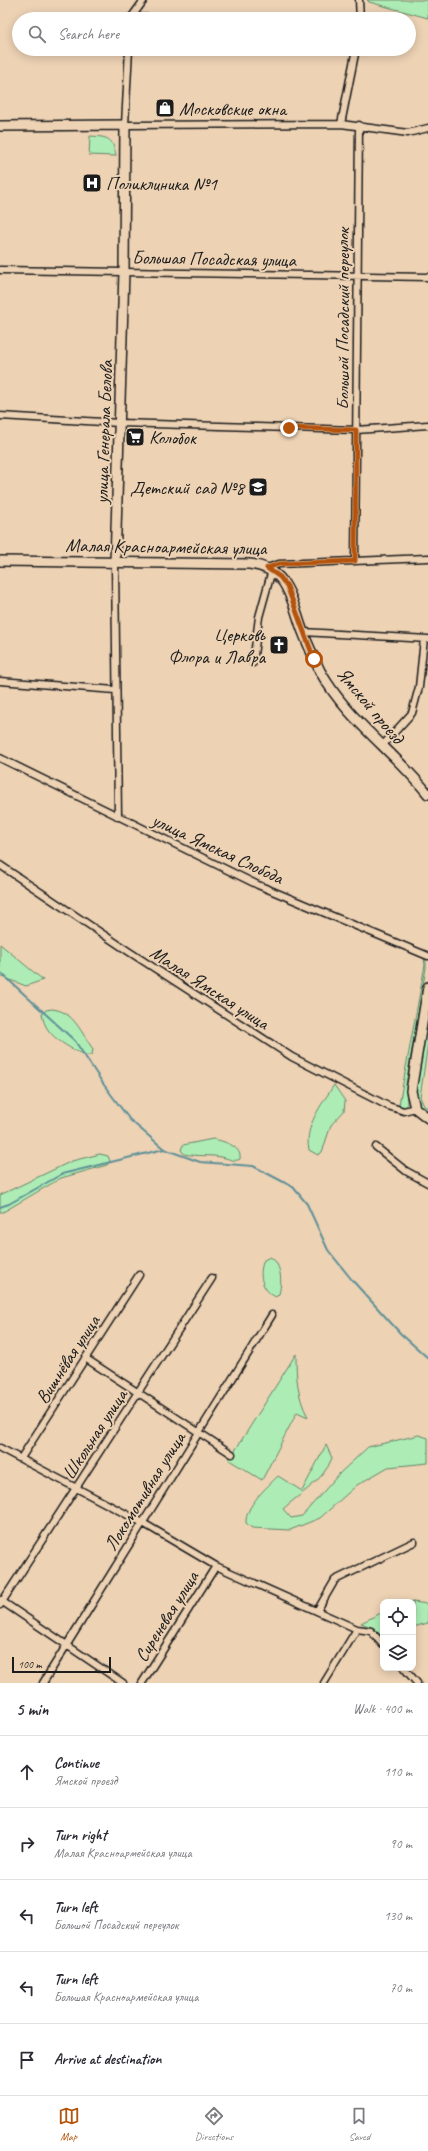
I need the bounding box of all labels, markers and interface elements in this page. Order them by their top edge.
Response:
search box [12,12,416,56]
icon: search [26,23,48,45]
text: Search here [58,25,119,44]
shop icon: Московские окна [154,97,176,119]
place label: Московские окна [179,97,288,121]
hospital icon: Поликлиника №1 [81,172,103,194]
place label: Поликлиника №1 [106,172,218,196]
street label: Большой Посадский переулок [331,226,355,410]
street label: Большая Посадская улица [132,246,298,272]
street label: улица Генерала Белова [89,358,119,505]
route end [280,419,298,437]
supermarket icon: Колобок [124,426,146,448]
place label: Колобок [149,426,197,450]
place label: Детский сад №8 [130,476,246,500]
school or university icon: Детский сад №8 [247,476,269,498]
street label: Малая Красноармейская улица [65,533,268,561]
place label: Церковь Флора и Лавра [168,623,267,669]
church icon: Церковь Флора и Лавра [268,634,290,656]
route start [305,650,323,668]
street label: Ямской проезд [331,662,411,751]
street label: улица Ямская Слобода [147,808,288,890]
street label: Малая Ямская улица [146,941,274,1036]
street label: Вишнёвая улица [30,1310,106,1408]
street label: Школьная улица [57,1383,134,1484]
street label: Локомотивная улица [99,1426,192,1555]
street label: Сиреневая улица [130,1566,205,1666]
map controls [380,1599,416,1671]
button: locate [380,1599,416,1635]
button: layers [380,1635,416,1671]
scale bar [12,1655,111,1674]
text: 100 m [18,1657,42,1671]
text: 5 min [16,1699,48,1720]
text: Walk · 400 m [353,1701,412,1717]
text: Continue [54,1754,99,1773]
icon: ahead [16,1761,38,1783]
text: 110 m [384,1764,412,1780]
text: Ямской проезд [54,1773,117,1789]
text: Turn right [54,1826,107,1845]
icon: right [16,1833,38,1855]
text: 90 m [390,1836,412,1852]
text: Малая Красноармейская улица [54,1845,192,1861]
text: Turn left [54,1898,97,1917]
icon: left [16,1905,38,1927]
text: 130 m [384,1908,412,1924]
text: Большой Посадский переулок [54,1917,179,1933]
text: Turn left [54,1970,97,1989]
icon: left [16,1977,38,1999]
text: 70 m [390,1980,412,1996]
text: Большая Красноармейская улица [54,1989,198,2005]
icon: arrive [16,2049,38,2071]
text: Arrive at destination [54,2050,161,2069]
tab: Map [58,2105,80,2143]
tab: Directions [195,2105,233,2143]
tab: Saved [348,2105,370,2143]

